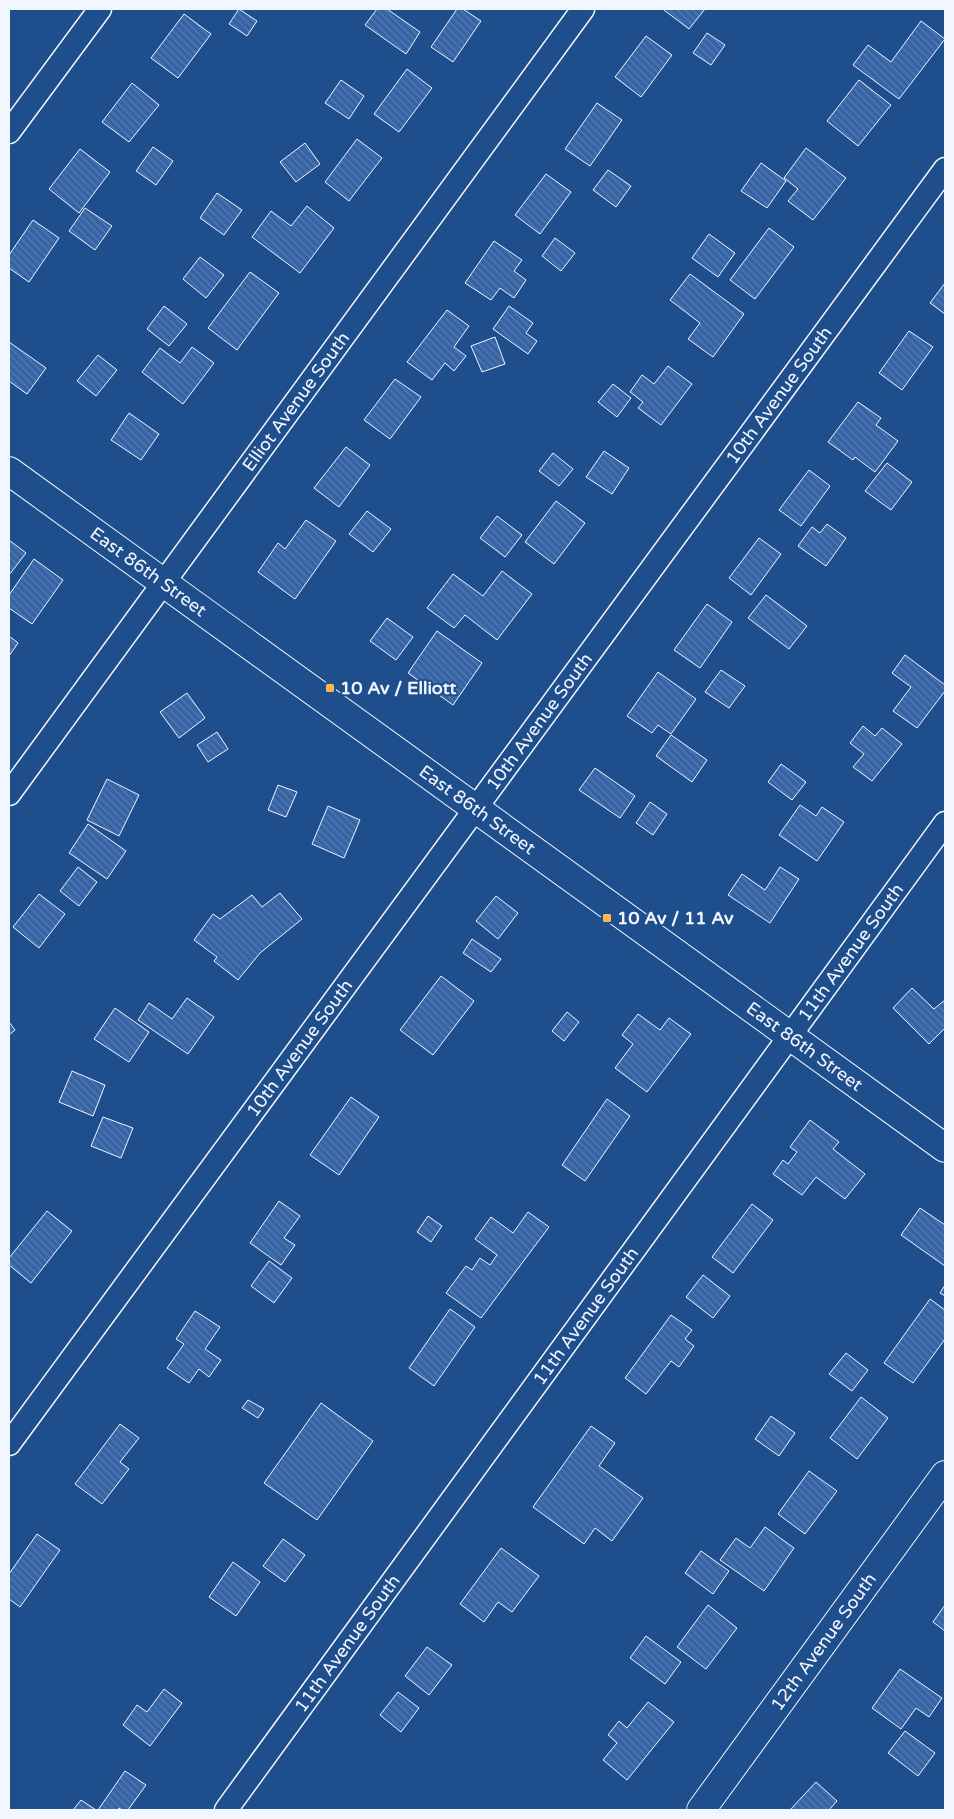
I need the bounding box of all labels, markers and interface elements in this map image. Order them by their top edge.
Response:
street label: 10th Avenue South [721,322,837,468]
street label: Elliot Avenue South [238,328,354,476]
street label: East 86th Street [86,522,211,621]
street label: 10th Avenue South [481,649,597,795]
place label: 10 Av / Elliott [340,677,457,699]
marker: 10 Av / Elliott [324,682,336,694]
street label: East 86th Street [415,760,540,859]
street label: 11th Avenue South [793,879,908,1026]
place label: 10 Av / 11 Av [617,907,734,929]
marker: 10 Av / 11 Av [601,912,613,924]
street label: 10th Avenue South [242,975,357,1121]
street label: East 86th Street [742,997,867,1096]
street label: 11th Avenue South [528,1243,643,1389]
street label: 12th Avenue South [766,1569,881,1715]
street label: 11th Avenue South [290,1570,405,1717]

